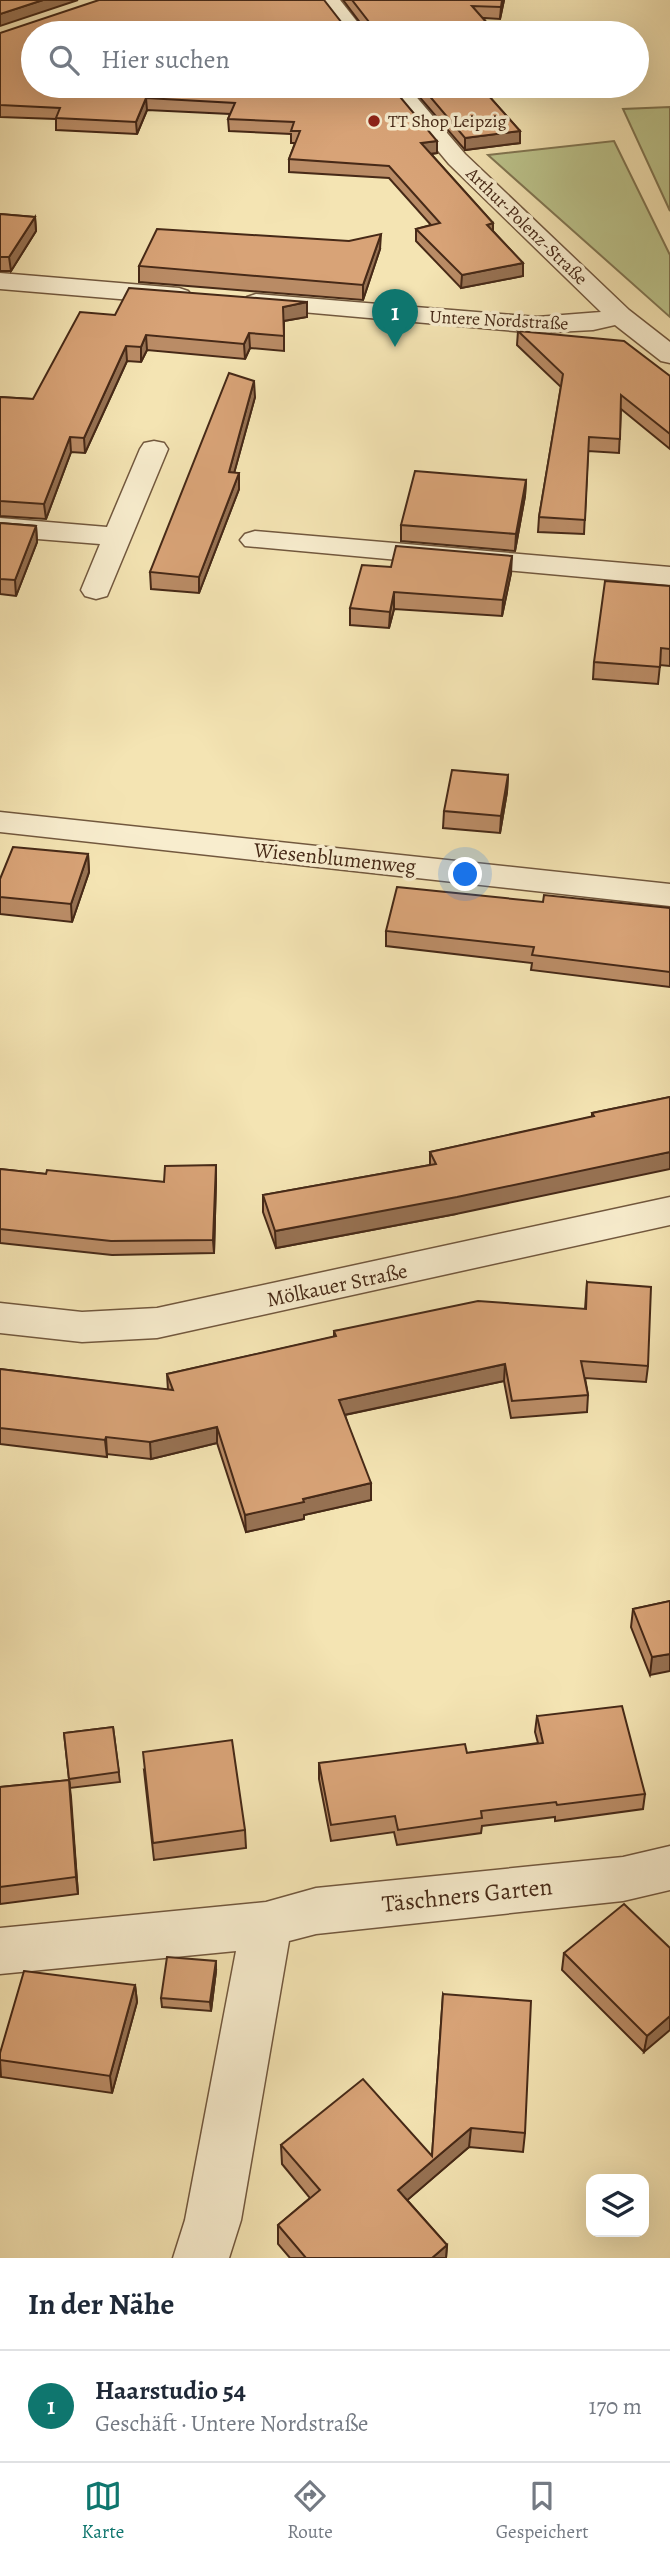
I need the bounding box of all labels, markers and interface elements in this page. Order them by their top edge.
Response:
search box [21,21,649,98]
icon: search [45,41,83,79]
text: Hier suchen [101,42,230,77]
place label: TT Shop Leipzig [388,109,507,133]
marker: TT Shop Leipzig [366,113,382,129]
street label: Arthur-Polenz-Straße [460,161,593,290]
pin: 1 [372,289,418,347]
street label: Untere Nordstraße [429,304,569,336]
street label: Wiesenblumenweg [252,835,418,880]
your location [448,857,482,891]
street label: Mölkauer Straße [264,1256,410,1314]
street label: Täschners Garten [380,1870,554,1920]
map controls [586,2174,649,2237]
button: layers [586,2174,649,2237]
text: In der Nähe [28,2284,174,2324]
text: Haarstudio 54 [95,2373,246,2408]
text: 1 [47,2391,55,2422]
text: 170 m [589,2391,642,2422]
text: Geschäft · Untere Nordstraße [95,2408,368,2439]
tab: Karte [82,2477,124,2545]
tab: Route [287,2477,333,2545]
tab: Gespeichert [496,2477,588,2545]

